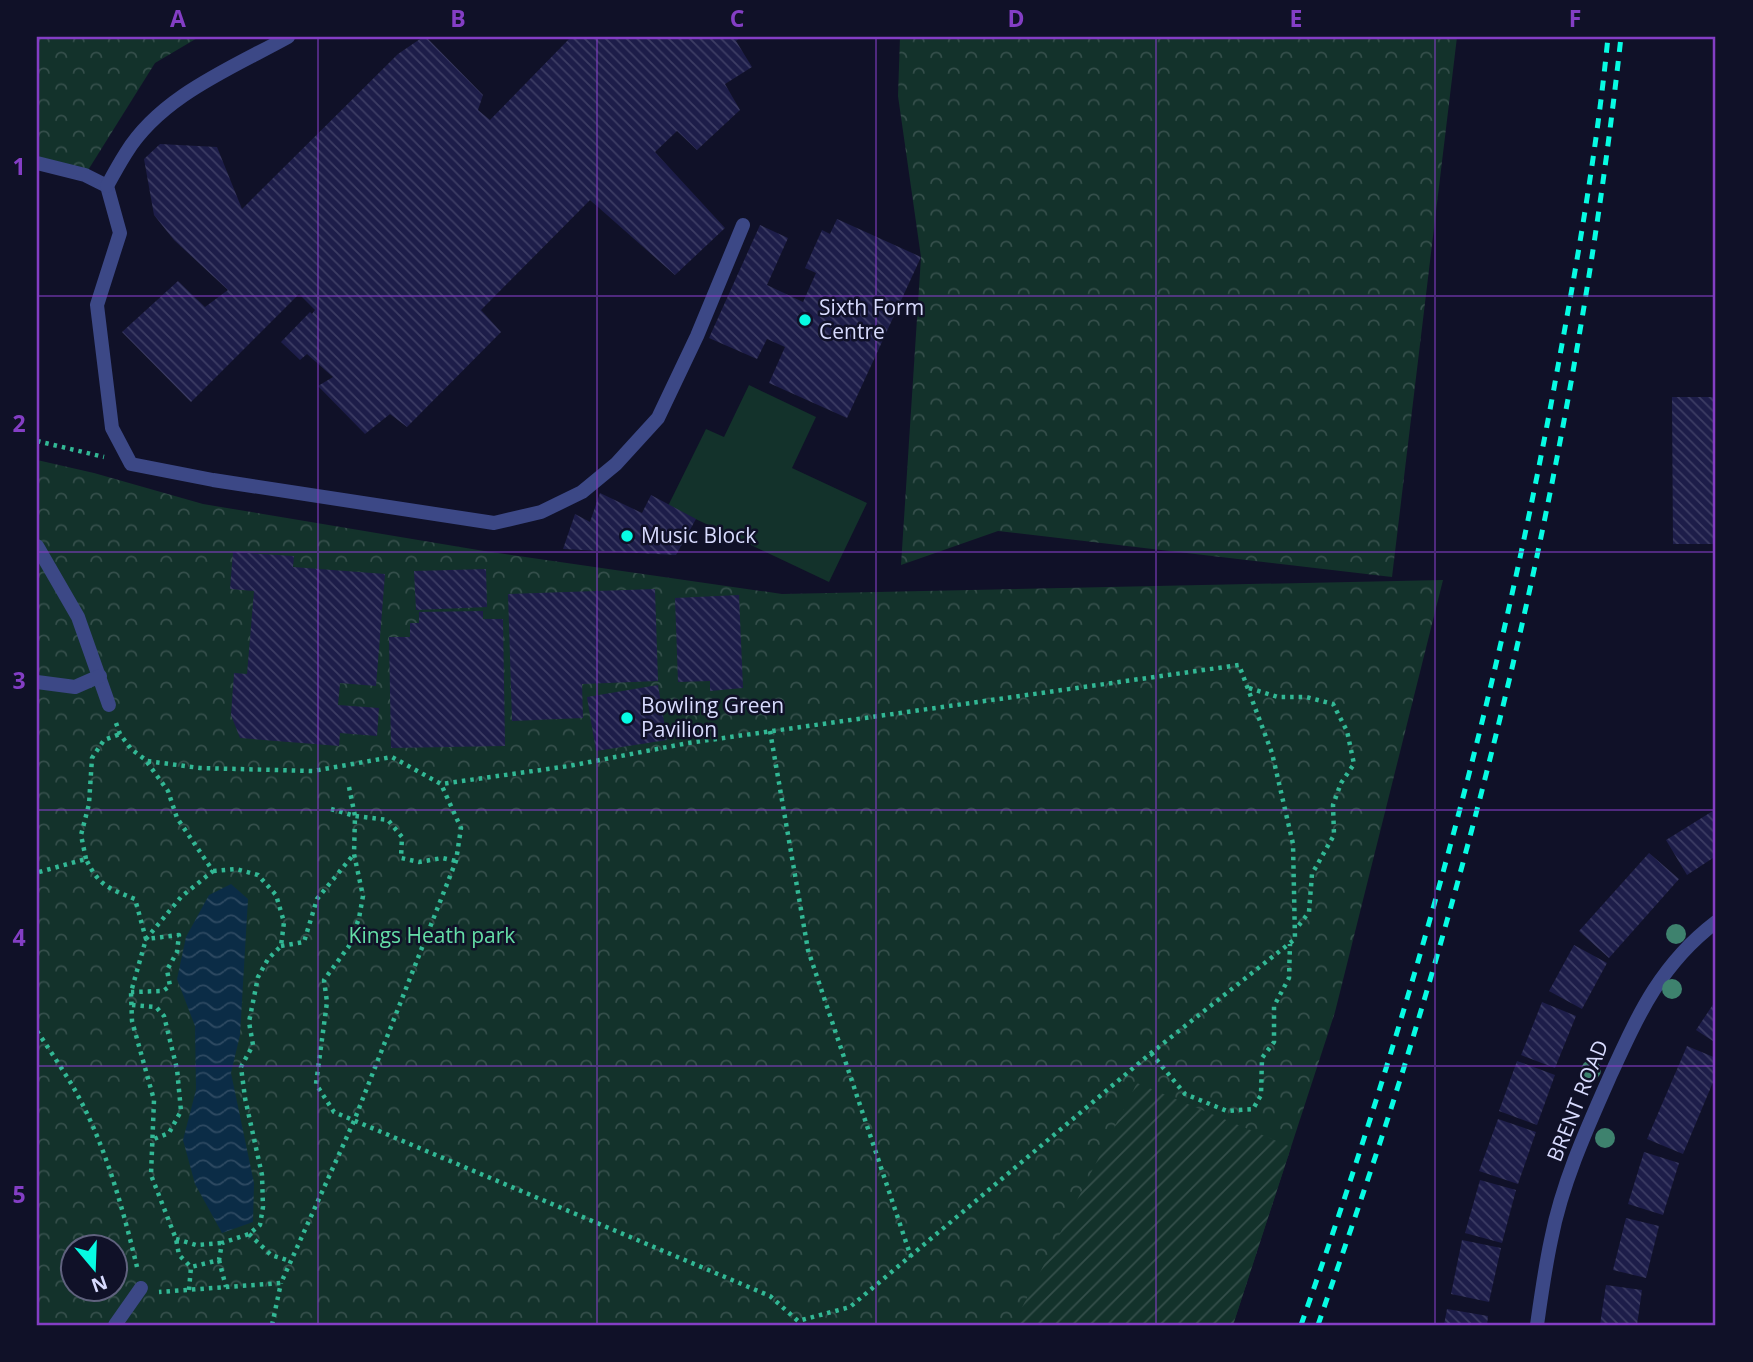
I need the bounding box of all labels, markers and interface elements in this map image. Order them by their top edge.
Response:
text: A [170,2,186,34]
text: B [450,2,466,34]
text: C [730,2,744,34]
text: D [1007,2,1025,34]
text: E [1290,2,1302,34]
text: F [1569,2,1581,34]
text: 1 [12,150,26,182]
place label: Sixth Form Centre [819,293,924,345]
marker: Sixth Form Centre [797,312,813,328]
text: 2 [12,407,26,439]
place label: Music Block [641,521,756,549]
marker: Music Block [619,528,635,544]
text: 3 [12,664,26,696]
place label: Bowling Green Pavilion [641,691,784,743]
marker: Bowling Green Pavilion [619,710,635,726]
text: 4 [12,921,26,953]
park label: Kings Heath park [349,921,515,949]
street label: BRENT ROAD [1540,1036,1614,1166]
text: 5 [12,1178,26,1210]
north arrow [60,1232,130,1302]
text: N [88,1269,111,1299]

